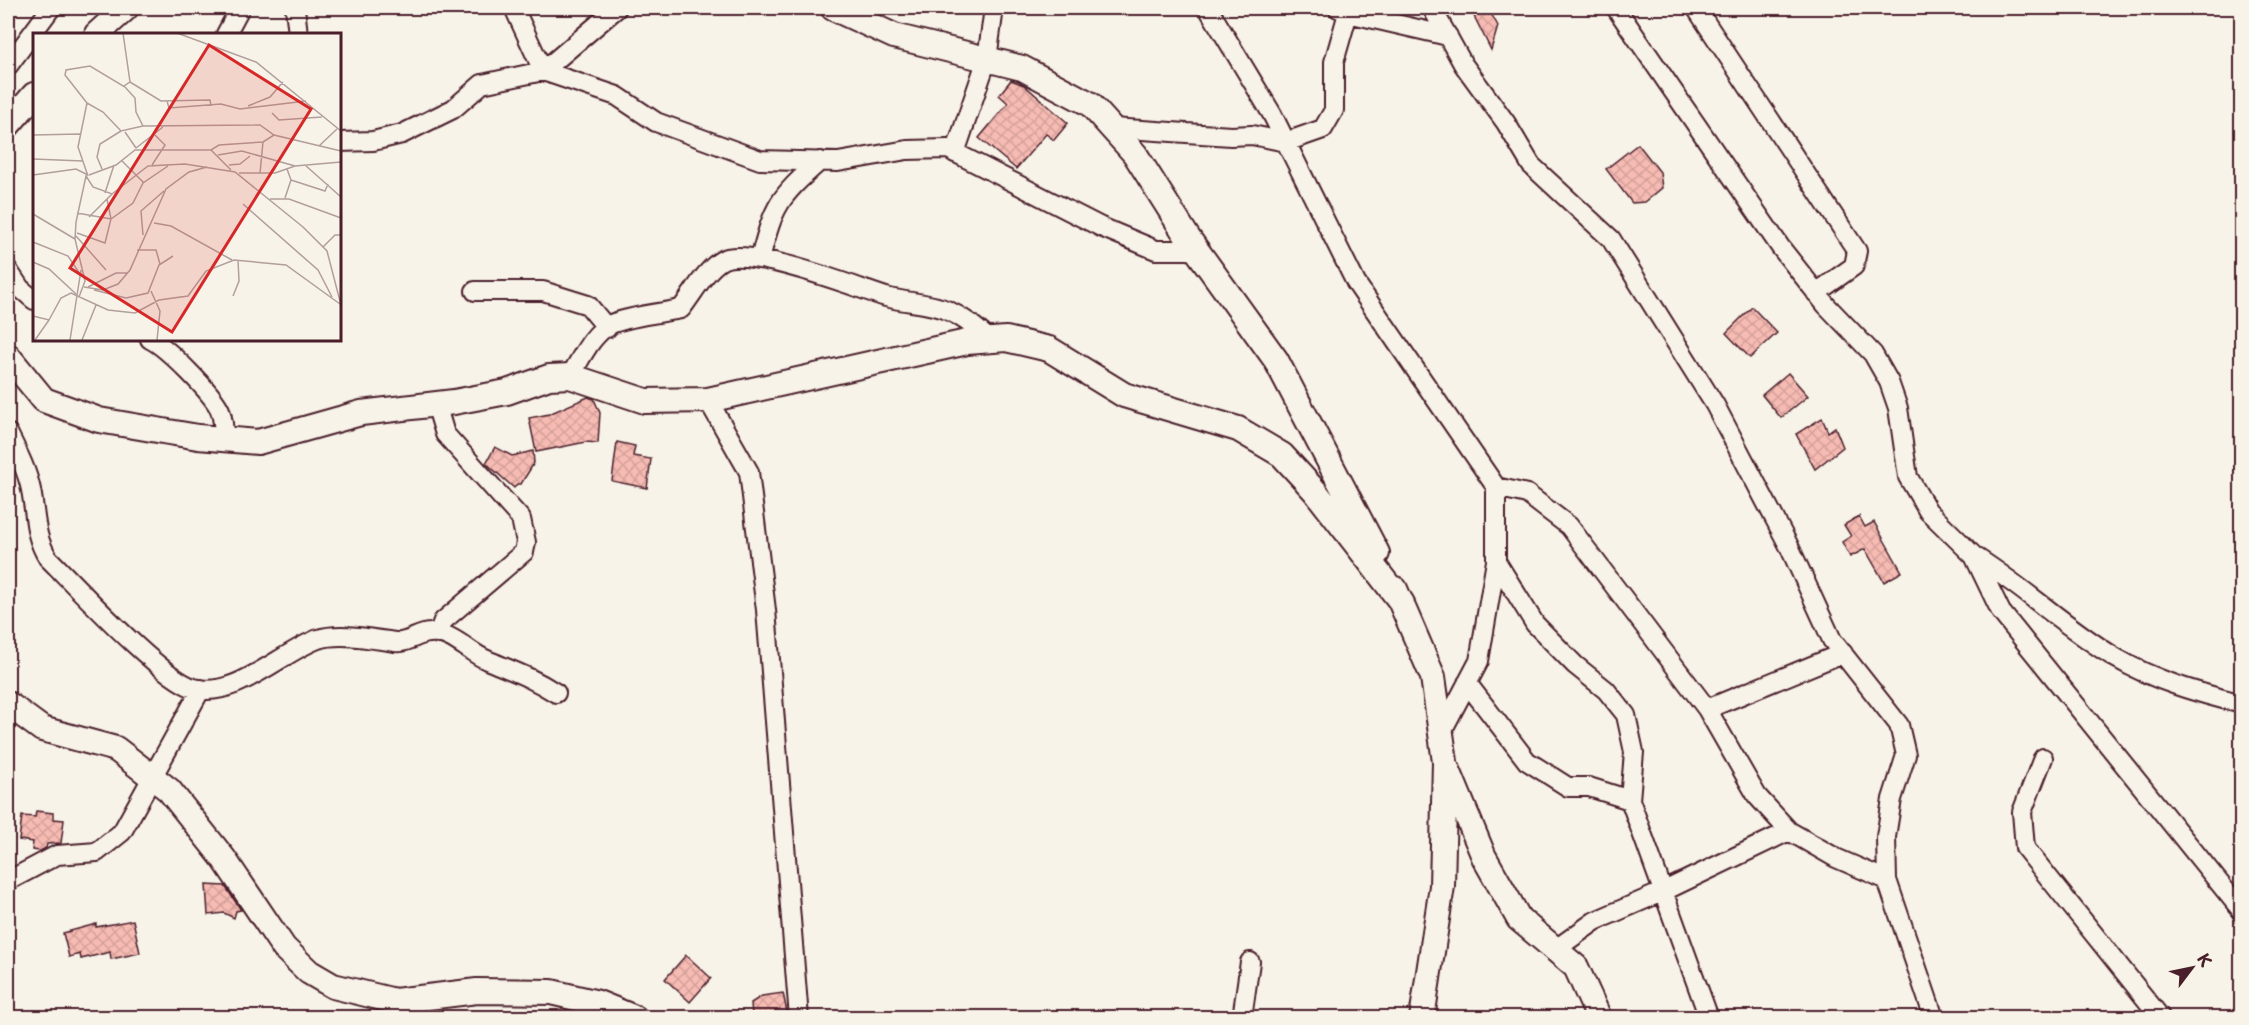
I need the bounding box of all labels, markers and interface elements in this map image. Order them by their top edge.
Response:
inset map [33,33,340,340]
north arrow [2162,938,2222,998]
text: K [2192,948,2219,971]

